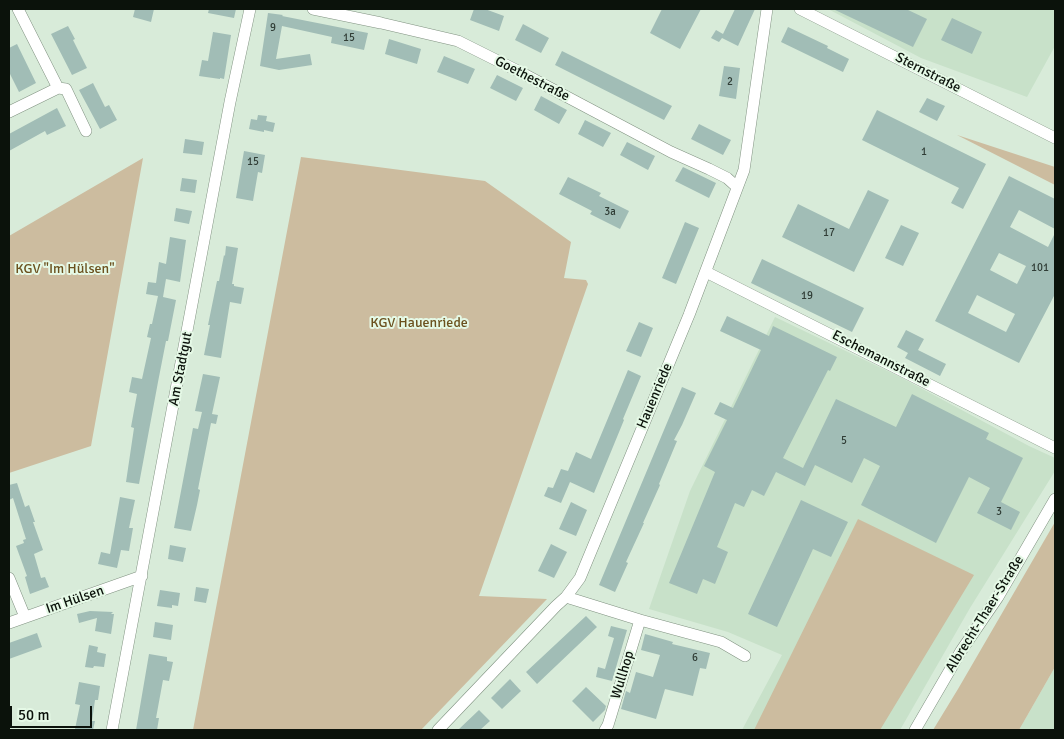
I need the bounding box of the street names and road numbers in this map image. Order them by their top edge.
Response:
street label: Sternstraße [892,49,964,97]
street label: Goethestraße [492,53,572,105]
street label: Eschemannstraße [829,327,933,391]
street label: Am Stadtgut [166,331,196,407]
street label: Hauenriede [634,361,676,431]
street label: Albrecht-Thaer-Straße [942,553,1028,675]
street label: Im Hülsen [44,582,106,618]
street label: Wullhop [608,649,638,701]

